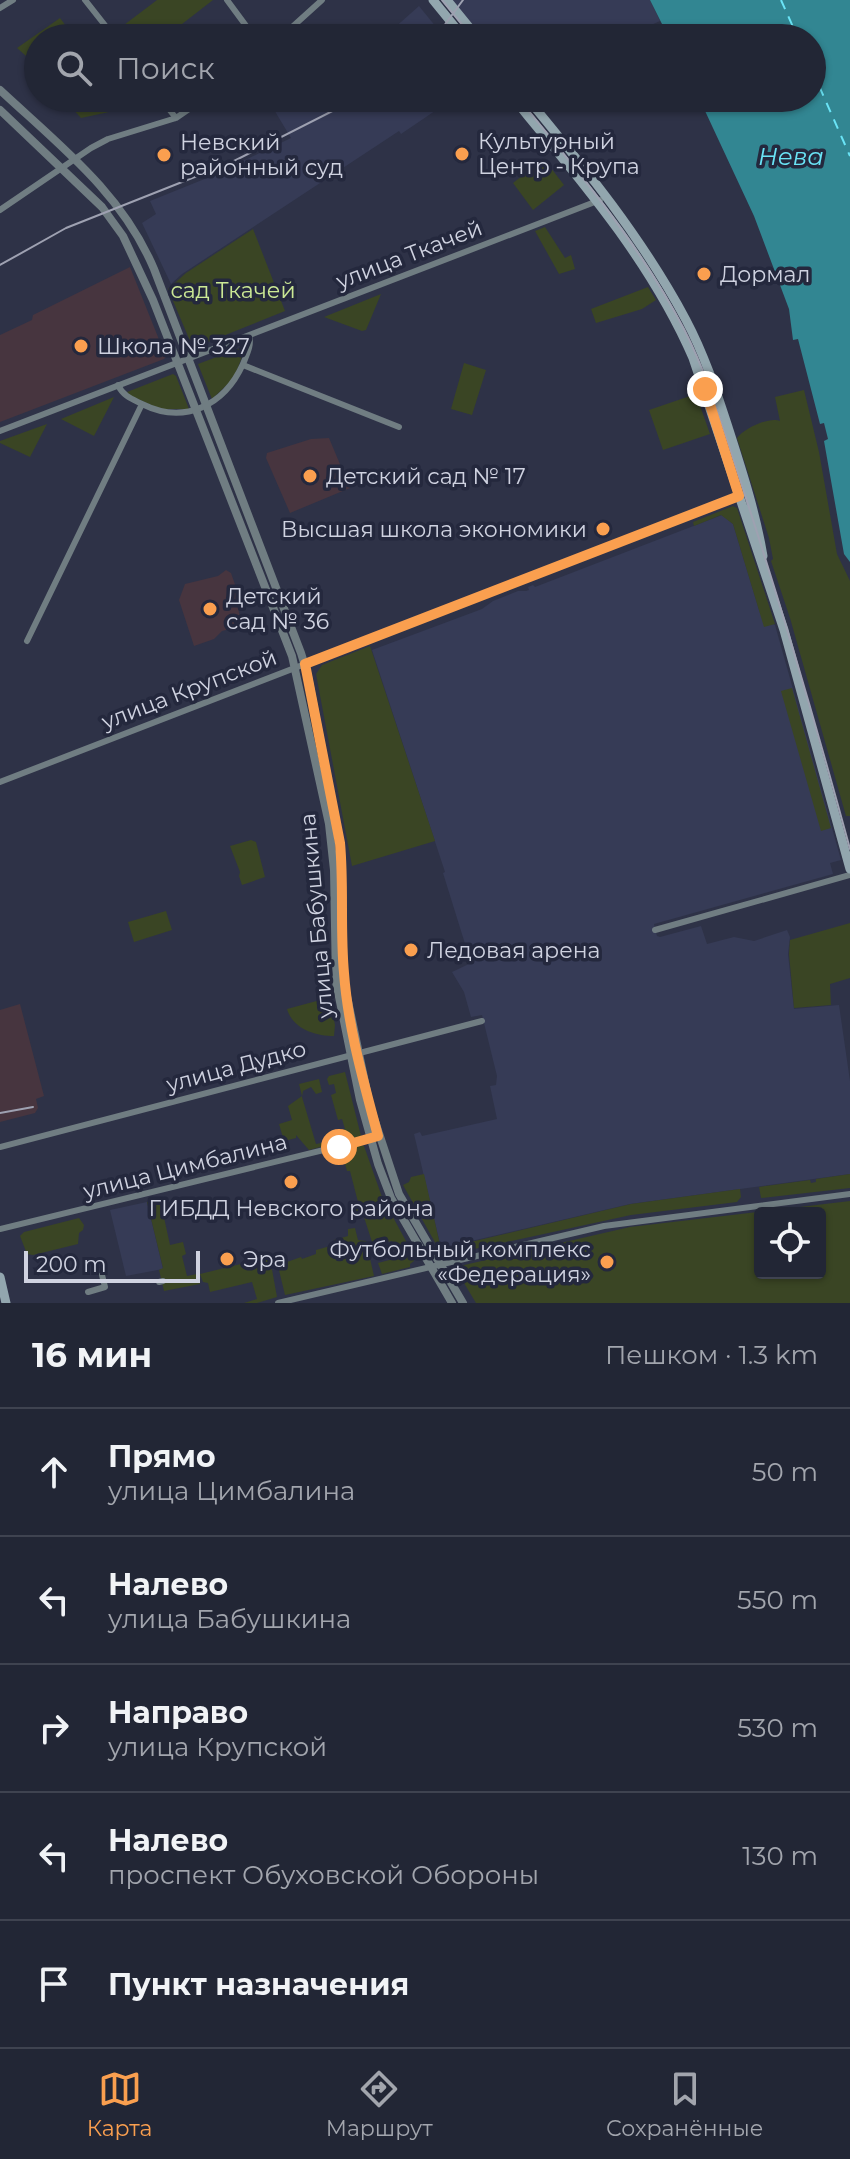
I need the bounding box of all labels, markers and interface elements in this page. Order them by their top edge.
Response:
search box [24,24,826,112]
icon: search [52,46,96,90]
text: Поиск [116,50,215,87]
place label: Культурный Центр - Крупа [478,128,640,180]
place label: Невский районный суд [180,129,343,181]
water label: Нева [758,142,824,171]
marker: Культурный Центр - Крупа [453,145,471,163]
marker: Невский районный суд [155,146,173,164]
street label: улица Ткачей [331,214,486,295]
place label: Дормал [720,261,810,288]
marker: Дормал [695,265,713,283]
park label: сад Ткачей [170,277,296,304]
place label: Школа № 327 [97,333,250,360]
marker: Школа № 327 [72,337,90,355]
route end [687,371,723,407]
place label: Детский сад № 17 [326,463,526,490]
marker: Детский сад № 17 [301,467,319,485]
place label: Высшая школа экономики [281,516,587,543]
marker: Высшая школа экономики [594,520,612,538]
place label: Детский сад № 36 [226,583,329,635]
marker: Детский сад № 36 [201,600,219,618]
street label: улица Крупской [97,644,281,736]
street label: улица Бабушкина [294,812,339,1021]
place label: Ледовая арена [427,937,600,964]
marker: Ледовая арена [402,941,420,959]
street label: улица Дудко [162,1035,309,1098]
street label: улица Цимбалина [79,1128,290,1205]
route start [321,1129,357,1165]
marker: ГИБДД Невского района [282,1173,300,1191]
place label: ГИБДД Невского района [148,1195,434,1222]
map controls [754,1207,826,1279]
button: locate [754,1207,826,1279]
place label: Футбольный комплекс «Федерация» [330,1236,591,1288]
place label: Эра [243,1246,286,1273]
scale bar [24,1247,200,1283]
marker: Эра [218,1250,236,1268]
text: 200 m [36,1251,107,1278]
marker: Футбольный комплекс «Федерация» [598,1253,616,1271]
text: 16 мин [32,1334,152,1376]
text: Пешком · 1.3 km [605,1339,818,1371]
text: Прямо [108,1438,216,1475]
icon: ahead [32,1450,76,1494]
text: 50 m [752,1456,818,1488]
text: улица Цимбалина [108,1475,355,1507]
text: Налево [108,1566,228,1603]
icon: left [32,1578,76,1622]
text: 550 m [737,1584,818,1616]
text: улица Бабушкина [108,1603,351,1635]
text: Направо [108,1694,248,1731]
icon: right [32,1706,76,1750]
text: 530 m [737,1712,818,1744]
text: улица Крупской [108,1731,327,1763]
text: Налево [108,1822,228,1859]
icon: left [32,1834,76,1878]
text: 130 m [742,1840,818,1872]
text: проспект Обуховской Обороны [108,1859,539,1891]
icon: arrive [32,1962,76,2006]
text: Пункт назначения [108,1966,409,2003]
tab: Карта [87,2067,152,2142]
tab: Маршрут [326,2067,433,2142]
tab: Сохранённые [606,2067,763,2142]

